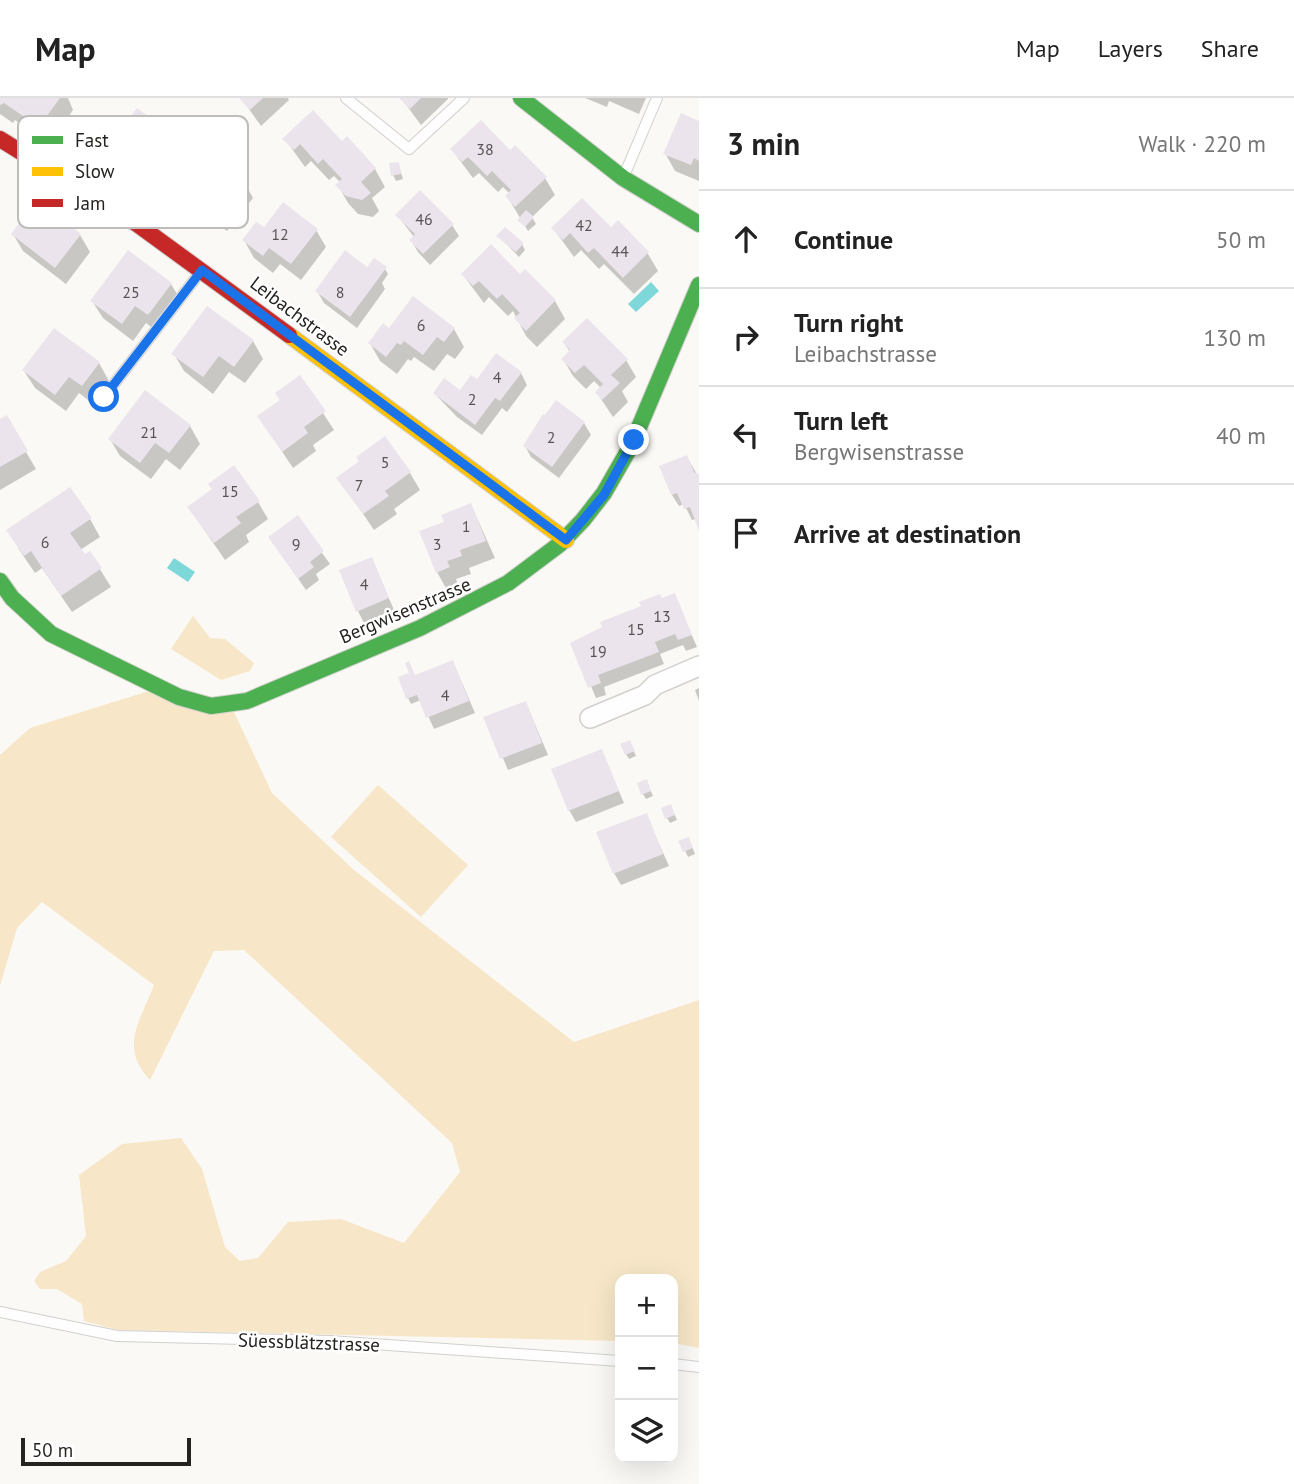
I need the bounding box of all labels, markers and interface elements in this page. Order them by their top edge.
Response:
text: Map [35,27,96,70]
text: Map [1016,33,1060,64]
text: Layers [1098,33,1163,64]
text: Share [1201,33,1259,64]
legend [18,116,248,228]
text: 3 min [727,124,800,163]
text: Fast [75,128,109,152]
text: Walk · 220 m [1139,129,1266,158]
house number: 38 [476,139,494,159]
text: Slow [75,159,115,183]
text: Jam [74,191,105,215]
house number: 46 [415,209,433,229]
house number: 42 [575,215,593,235]
icon: ahead [727,220,765,258]
text: Continue [794,223,893,256]
house number: 12 [271,224,289,244]
text: 50 m [1216,225,1266,254]
house number: 44 [611,241,629,261]
street label: Leibachstrasse [246,271,354,361]
house number: 25 [122,282,140,302]
house number: 8 [336,282,344,302]
text: Turn right [794,306,903,339]
house number: 6 [417,315,425,335]
icon: right [727,318,765,356]
text: 130 m [1204,323,1266,352]
text: Leibachstrasse [794,339,937,368]
house number: 4 [493,367,502,387]
route start [88,381,119,412]
house number: 2 [468,389,476,409]
text: Turn left [794,404,888,437]
icon: left [727,416,765,454]
text: 40 m [1216,421,1266,450]
house number: 21 [140,422,158,442]
route end [618,424,649,455]
house number: 2 [547,427,555,447]
text: Bergwisenstrasse [794,437,964,466]
house number: 5 [381,452,389,472]
house number: 7 [355,475,363,495]
house number: 15 [221,481,239,501]
icon: arrive [727,514,765,552]
house number: 1 [462,516,470,536]
text: Arrive at destination [794,517,1021,550]
house number: 6 [41,532,49,552]
house number: 9 [292,534,300,554]
house number: 3 [433,534,441,554]
street label: Bergwisenstrasse [336,572,474,648]
house number: 4 [360,574,369,594]
house number: 13 [653,606,671,626]
house number: 15 [627,619,645,639]
house number: 19 [589,641,607,661]
house number: 4 [441,685,450,705]
map controls [615,1274,678,1463]
button: + [615,1274,678,1337]
street label: Süessblätzstrasse [238,1328,380,1356]
button: − [615,1337,678,1400]
button: layers [615,1400,678,1463]
scale bar [21,1435,191,1467]
text: 50 m [32,1438,73,1462]

